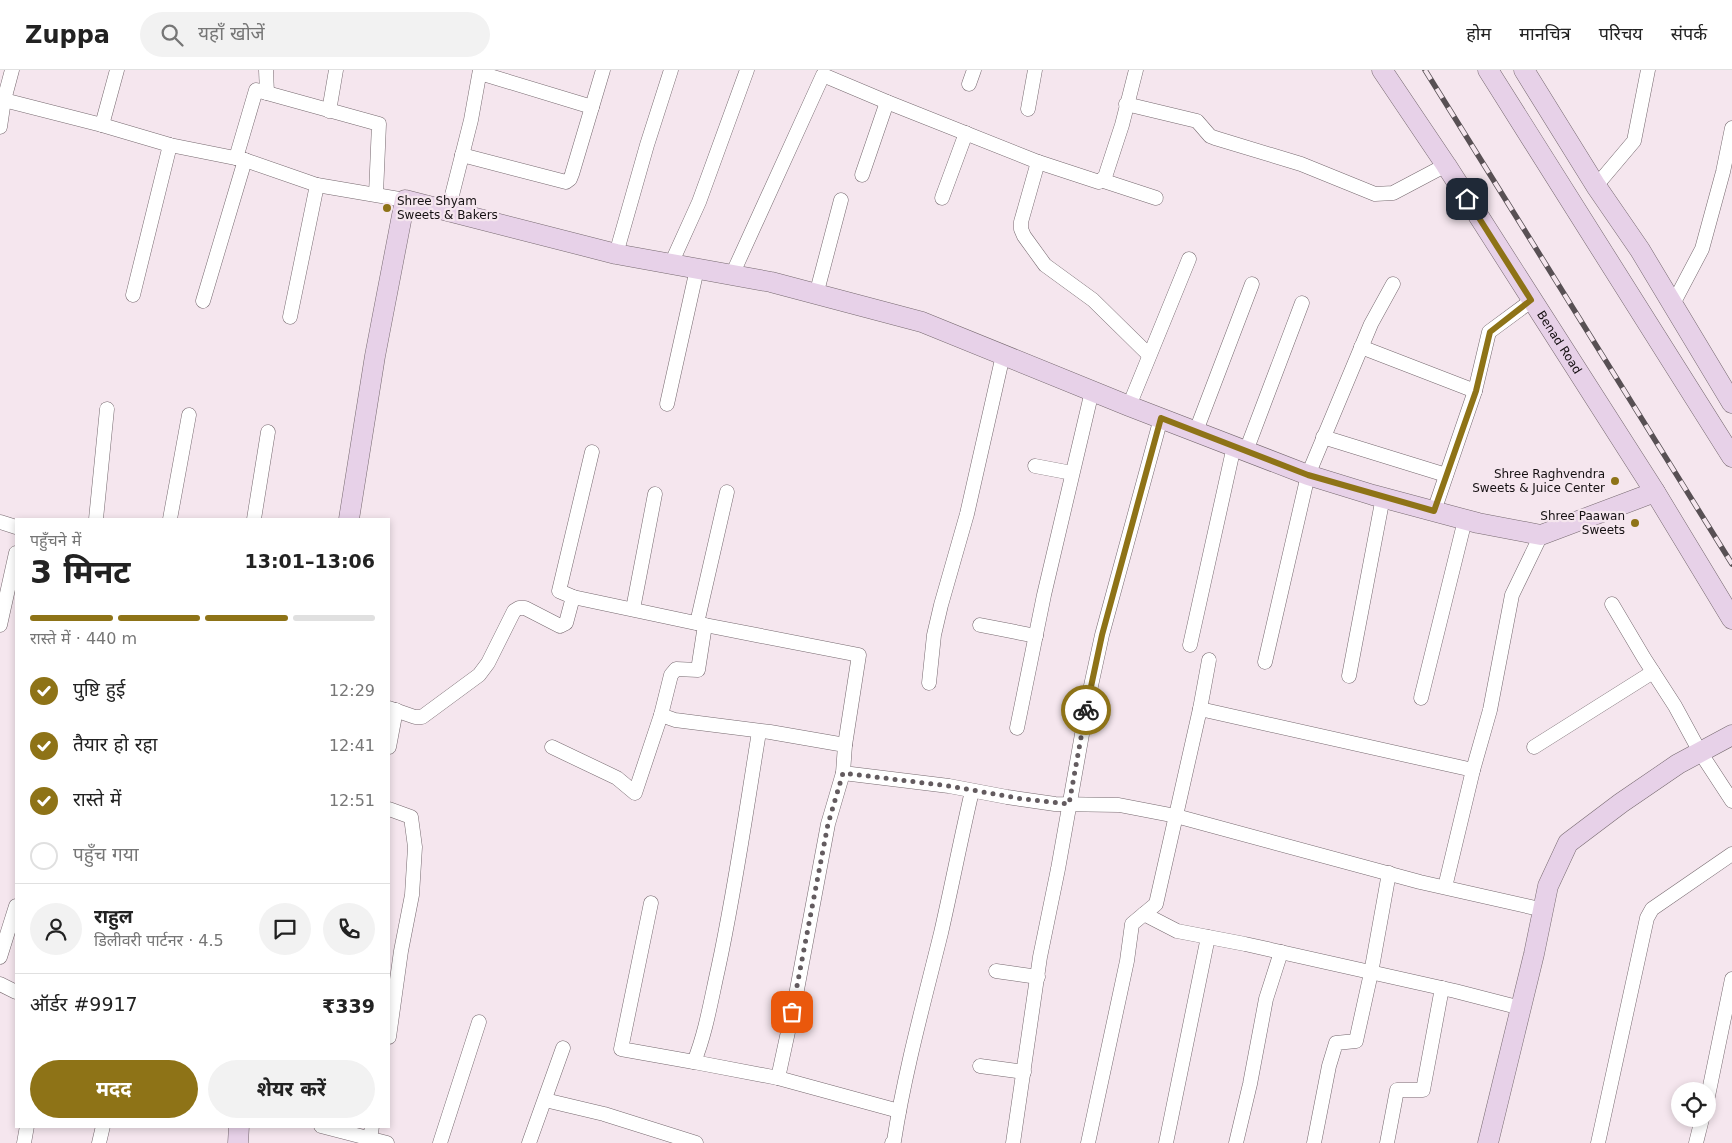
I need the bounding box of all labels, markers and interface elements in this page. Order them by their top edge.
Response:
search box [140,12,490,57]
text: Zuppa [25,21,110,49]
icon: search [158,21,186,49]
text: यहाँ खोजें [198,22,265,44]
text: होम [1466,23,1491,44]
text: मानचित्र [1519,23,1571,44]
text: परिचय [1599,23,1643,44]
text: संपर्क [1671,23,1707,44]
pin [1446,178,1488,220]
icon: home [1453,185,1481,213]
place label: Shree Shyam Sweets & Bakers [397,194,498,222]
marker: Shree Shyam Sweets & Bakers [381,202,393,214]
street label: Benad Road [1534,308,1585,377]
place label: Shree Raghvendra Sweets & Juice Center [1472,467,1605,495]
marker: Shree Raghvendra Sweets & Juice Center [1609,475,1621,487]
place label: Shree Paawan Sweets [1540,509,1625,537]
marker: Shree Paawan Sweets [1629,517,1641,529]
text: पहुँचने में [30,531,81,550]
text: 13:01–13:06 [245,550,375,572]
text: 3 मिनट [30,553,131,591]
text: रास्ते में · 440 m [30,629,137,648]
icon: check [30,677,58,705]
text: पुष्टि हुई [73,678,125,700]
text: 12:29 [329,681,375,700]
courier [1061,685,1111,735]
icon: bike [1072,696,1100,724]
icon: check [30,732,58,760]
text: तैयार हो रहा [73,733,157,755]
text: 12:41 [329,736,375,755]
icon: check [30,787,58,815]
text: रास्ते में [73,788,121,810]
text: 12:51 [329,791,375,810]
text: पहुँच गया [73,843,139,865]
button: person [30,903,82,955]
button: chat [259,903,311,955]
button: phone [323,903,375,955]
text: राहुल [94,905,133,927]
text: डिलीवरी पार्टनर · 4.5 [94,931,224,950]
pin [771,991,813,1033]
text: ऑर्डर #9917 [30,993,138,1015]
text: ₹339 [322,995,375,1017]
icon: bag [778,998,806,1026]
button: मदद [30,1060,198,1118]
button: शेयर करें [208,1060,375,1118]
map controls [1671,1082,1716,1127]
button: locate [1671,1082,1716,1127]

